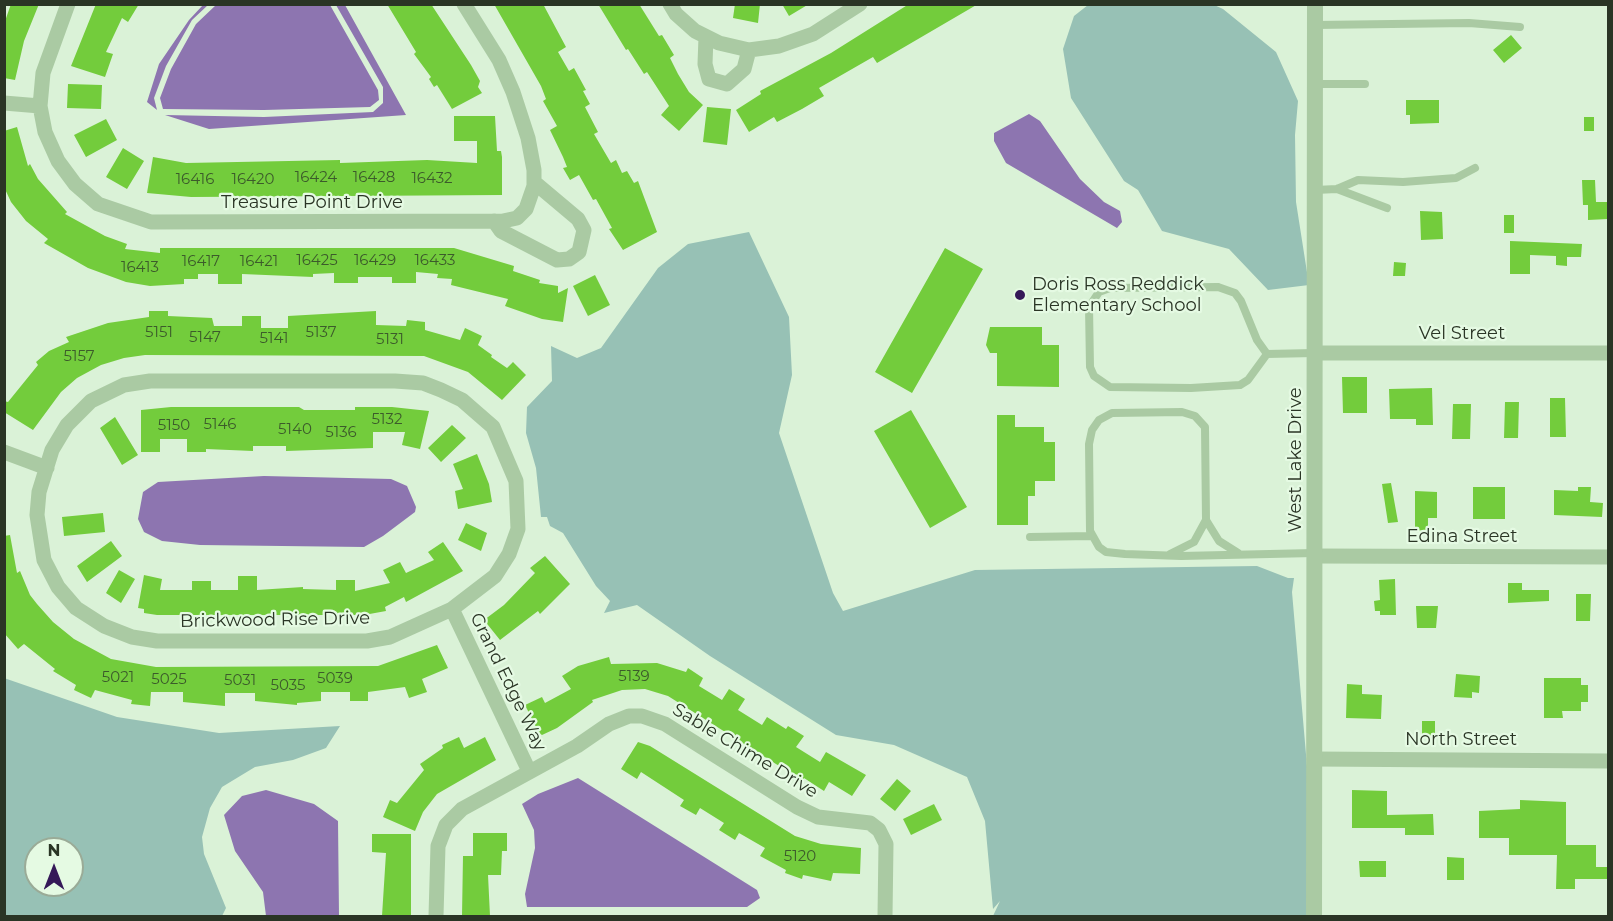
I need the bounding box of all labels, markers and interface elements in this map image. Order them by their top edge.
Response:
house number: 16424 [295,169,337,187]
house number: 16428 [353,169,395,187]
house number: 16432 [411,170,453,188]
house number: 16416 [176,171,214,189]
house number: 16420 [232,171,274,189]
street label: Treasure Point Drive [221,192,403,214]
house number: 16425 [296,252,338,270]
house number: 16429 [354,252,396,270]
house number: 16433 [414,252,456,270]
house number: 16417 [182,253,220,271]
house number: 16421 [240,253,278,271]
house number: 16413 [121,259,159,277]
place label: Doris Ross Reddick Elementary School [1032,274,1204,316]
marker: Doris Ross Reddick Elementary School [1013,288,1027,302]
street label: Vel Street [1419,323,1505,345]
house number: 5151 [145,324,173,342]
house number: 5137 [305,324,337,342]
house number: 5147 [189,329,221,347]
house number: 5141 [260,330,288,348]
house number: 5131 [376,331,404,349]
house number: 5157 [63,348,95,366]
street label: West Lake Drive [1285,387,1307,533]
house number: 5132 [372,411,402,429]
house number: 5146 [204,416,236,434]
house number: 5150 [158,417,190,435]
house number: 5140 [278,421,312,439]
house number: 5136 [325,424,357,442]
street label: Edina Street [1407,526,1517,548]
street label: Brickwood Rise Drive [180,608,370,632]
street label: Grand Edge Way [465,609,551,755]
house number: 5139 [618,668,650,686]
house number: 5021 [102,669,134,687]
house number: 5039 [317,670,353,688]
house number: 5025 [151,671,187,689]
house number: 5031 [224,672,256,690]
house number: 5035 [270,677,306,695]
street label: Sable Chime Drive [668,699,822,803]
street label: North Street [1405,729,1517,751]
north arrow [24,837,84,897]
text: N [48,841,60,860]
house number: 5120 [784,848,816,866]

